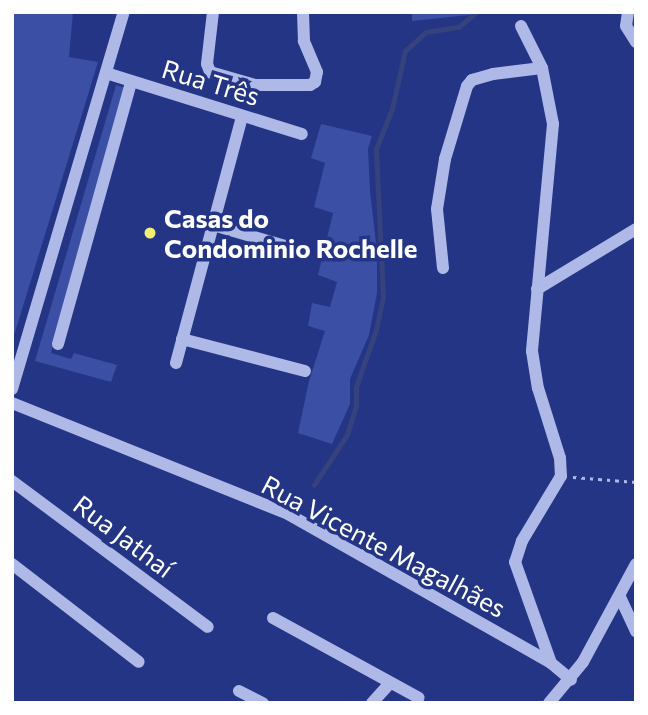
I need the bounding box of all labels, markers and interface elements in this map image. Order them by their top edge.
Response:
street label: Rua Três [158,52,264,112]
place label: Casas do Condominio Rochelle [164,202,418,264]
marker: Casas do Condominio Rochelle [142,225,158,241]
street label: Rua Vicente Magalhães [257,468,511,624]
street label: Rua Jathaí [68,488,180,584]

